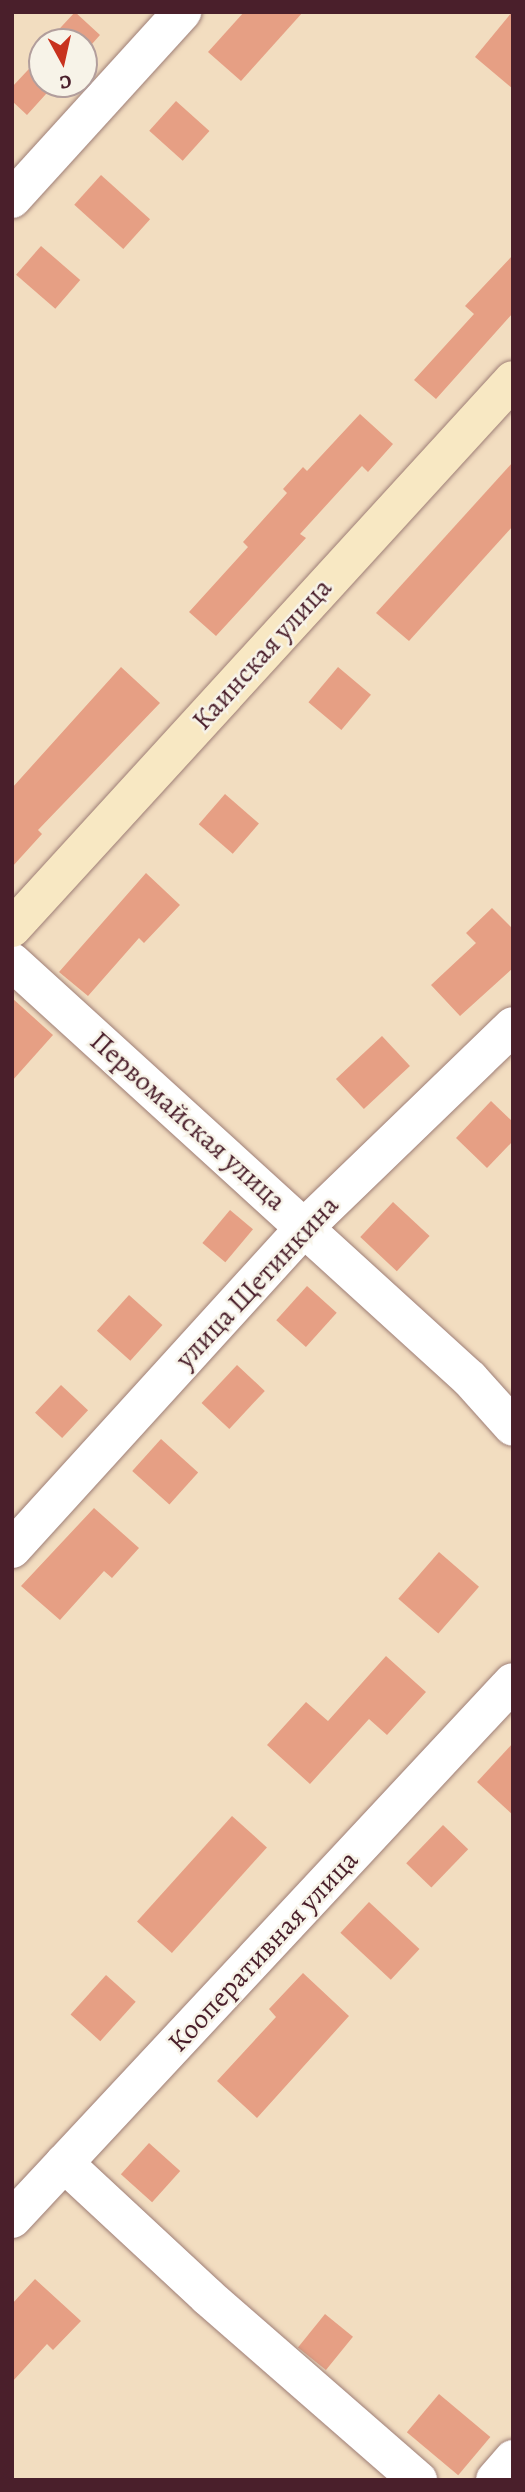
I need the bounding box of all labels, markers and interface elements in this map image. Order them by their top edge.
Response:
north arrow [28,28,98,98]
text: С [58,68,73,96]
street label: Каинская улица [185,571,339,737]
street label: Первомайская улица [83,1024,293,1218]
street label: улица Щетинкина [168,1189,346,1375]
street label: Кооперативная улица [161,1843,365,2059]

